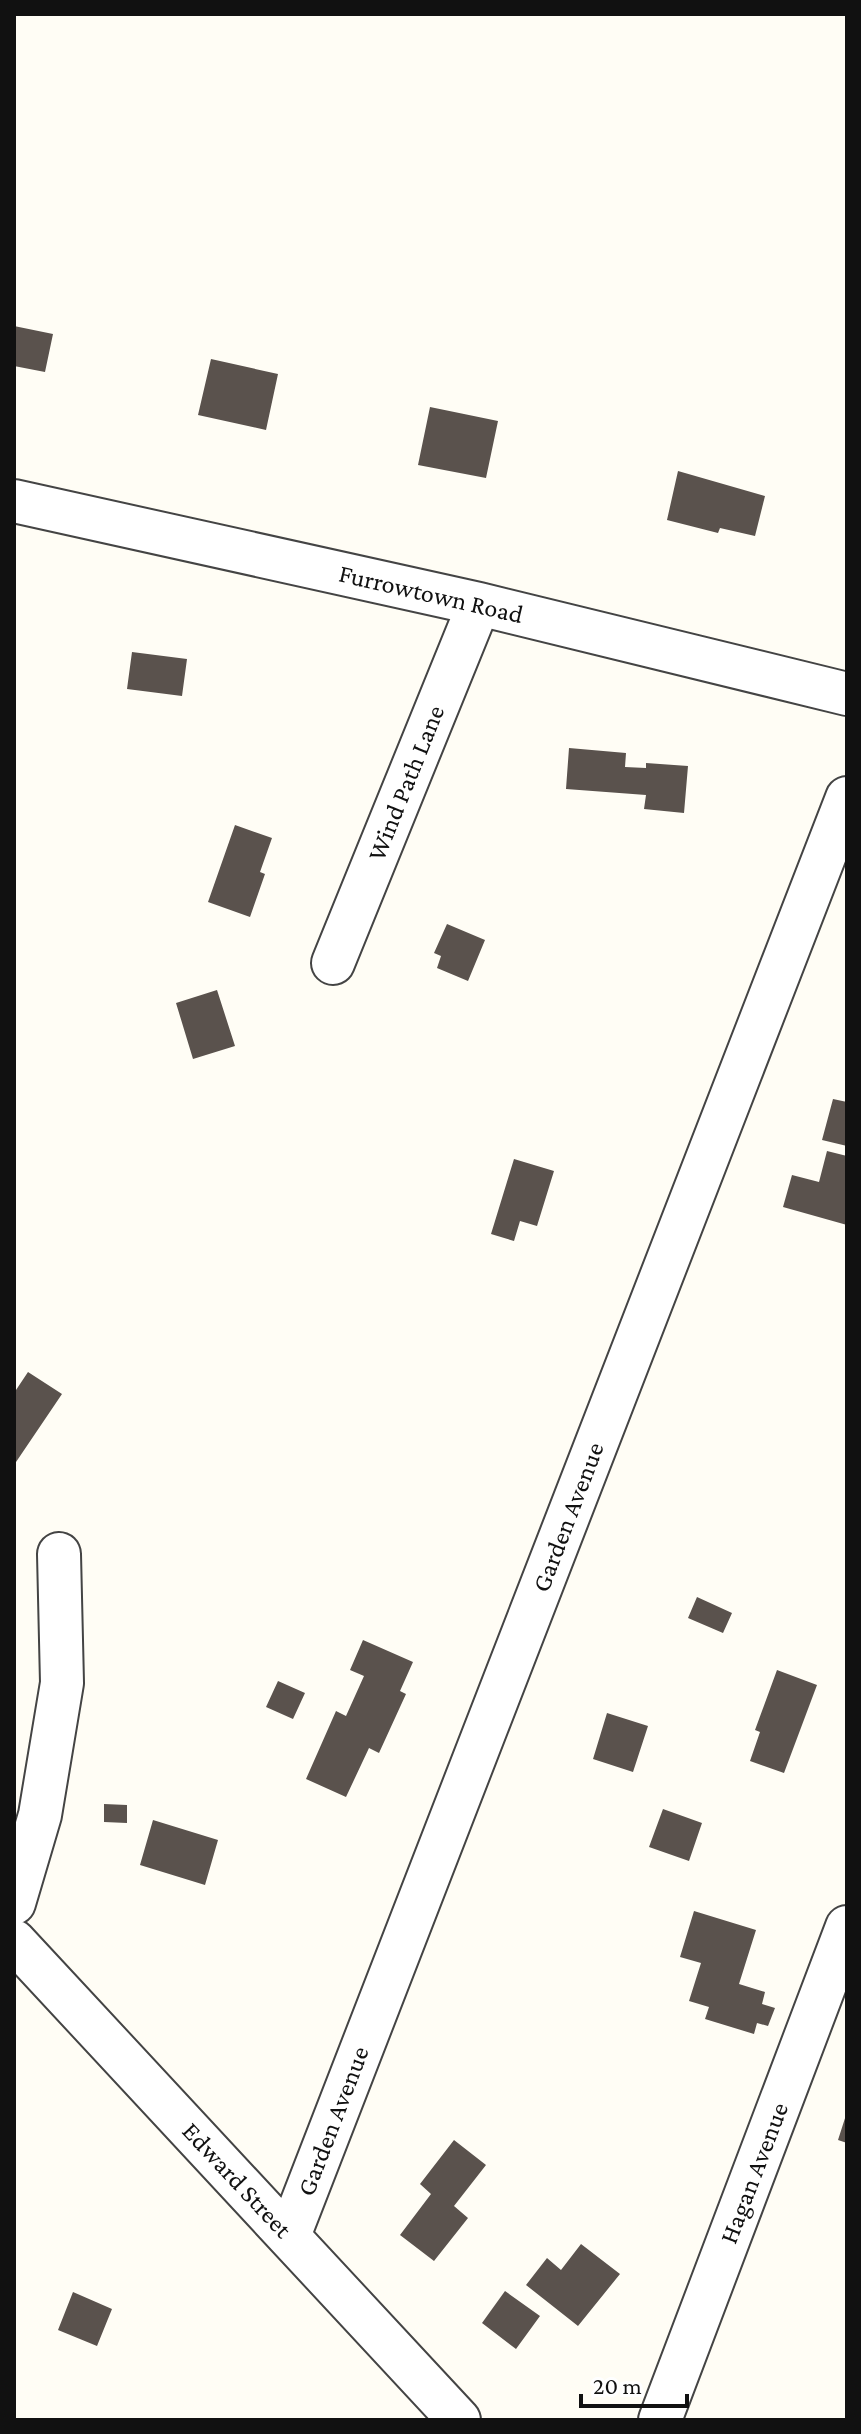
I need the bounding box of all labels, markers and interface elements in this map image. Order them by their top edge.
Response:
street label: Furrowtown Road [336,559,526,629]
street label: Wind Path Lane [362,701,450,865]
street label: Garden Avenue [526,1438,610,1596]
street label: Garden Avenue [291,2042,375,2200]
street label: Hagan Avenue [714,2098,794,2248]
street label: Edward Street [176,2116,298,2244]
scale bar [581,2358,687,2408]
text: 20 m [593,2372,642,2399]

